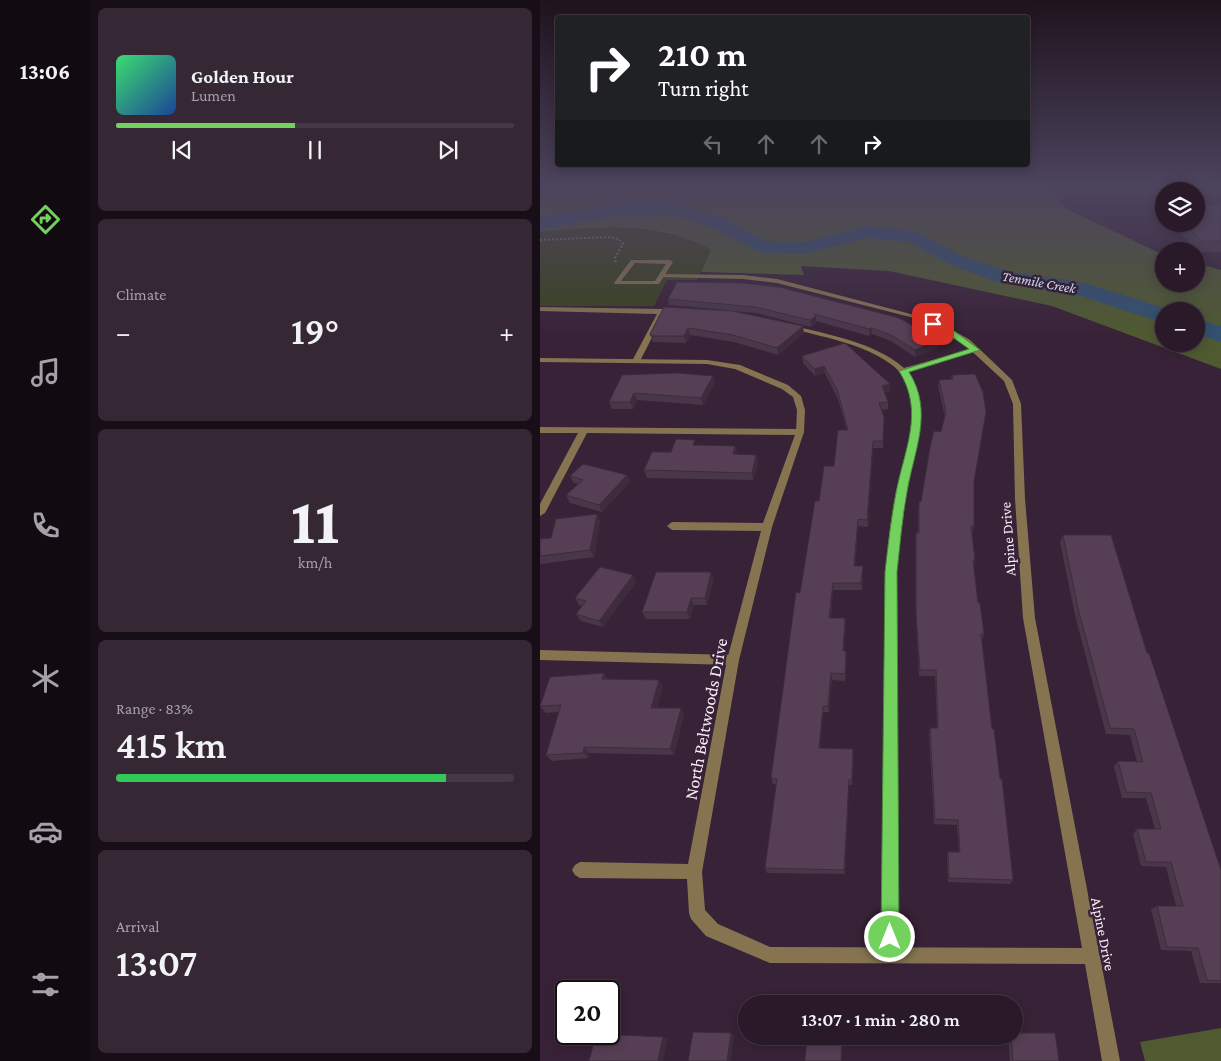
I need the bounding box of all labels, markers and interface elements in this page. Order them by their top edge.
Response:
icon: right [575,35,640,100]
text: 210 m [658,35,747,74]
text: 13:06 [20,59,70,84]
text: Golden Hour [191,66,294,87]
text: Turn right [658,76,749,101]
text: Lumen [191,87,236,104]
icon: left [699,130,727,158]
icon: ahead [752,130,780,158]
icon: ahead [805,130,833,158]
icon: right [858,130,886,158]
icon: previous [168,136,196,164]
icon: pause [301,136,329,164]
icon: next [434,136,462,164]
map controls [1155,182,1205,352]
button: layers [1155,182,1205,232]
icon: directions [28,202,63,237]
button: + [1155,242,1205,292]
water label: Tenmile Creek [1001,268,1078,296]
text: Climate [116,286,166,303]
button: − [1155,302,1205,352]
pin [912,303,954,345]
text: 19° [291,310,339,352]
icon: arrive [919,310,947,338]
text: − [116,317,131,348]
text: + [499,317,514,348]
icon: music [28,355,63,390]
text: 11 [291,485,339,557]
street label: Alpine Drive [997,501,1020,577]
icon: phone [28,508,63,543]
text: km/h [298,554,332,571]
street label: North Beltwoods Drive [681,636,732,802]
icon: climate [28,661,63,696]
text: Range · 83% [116,700,193,717]
text: 415 km [116,724,227,766]
icon: car [28,814,63,849]
street label: Alpine Drive [1087,896,1118,973]
position arrow [863,910,915,962]
text: Arrival [116,918,160,935]
text: 13:07 [116,942,197,984]
icon: filters [28,967,63,1002]
speed limit sign: 20 [555,980,620,1045]
text: 13:07 · 1 min · 280 m [801,1009,960,1030]

